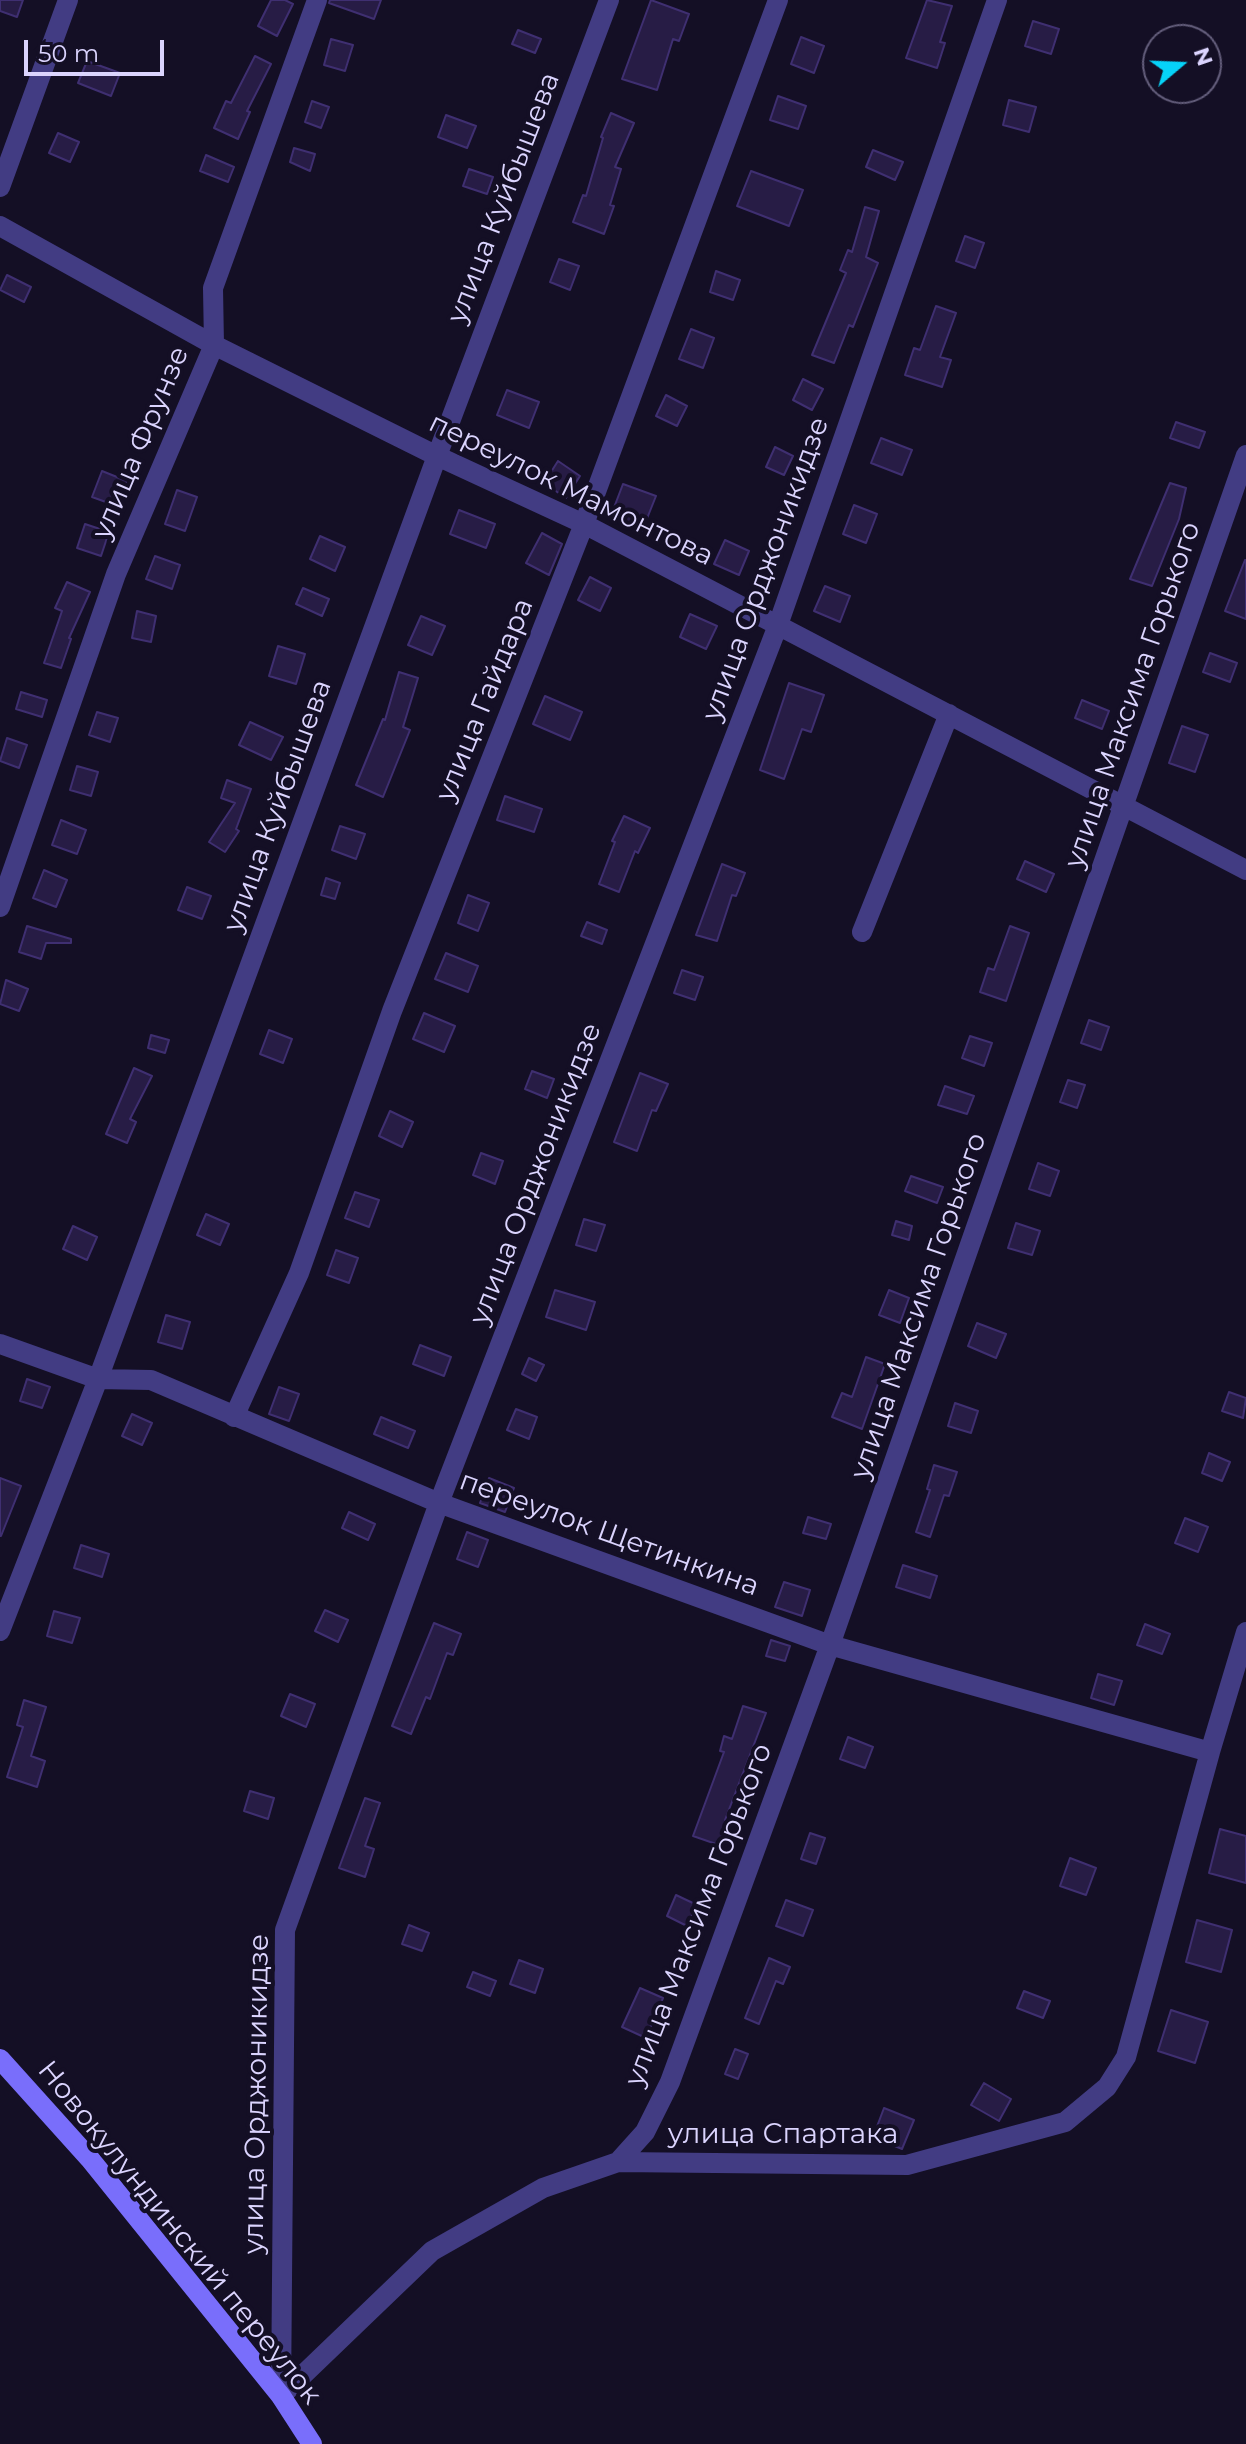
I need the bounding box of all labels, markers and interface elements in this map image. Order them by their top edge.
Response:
scale bar [28,24,168,74]
north arrow [1142,24,1222,104]
text: 50 m [38,39,99,68]
text: N [1188,44,1219,69]
street label: улица Куйбышева [441,68,567,328]
street label: улица Фрунзе [85,342,197,544]
street label: переулок Мамонтова [423,406,719,574]
street label: улица Орджоникидзе [695,413,837,725]
street label: улица Максима Горького [1058,517,1208,873]
street label: улица Гайдара [429,594,541,806]
street label: улица Куйбышева [217,675,339,937]
street label: улица Орджоникидзе [463,1018,609,1330]
street label: улица Максима Горького [844,1128,994,1484]
street label: переулок Щетинкина [455,1464,763,1604]
street label: улица Максима Горького [618,1739,780,2091]
street label: улица Орджоникидзе [237,1933,277,2255]
street label: Новокулундинский переулок [30,2055,328,2411]
street label: улица Спартака [668,2118,898,2152]

